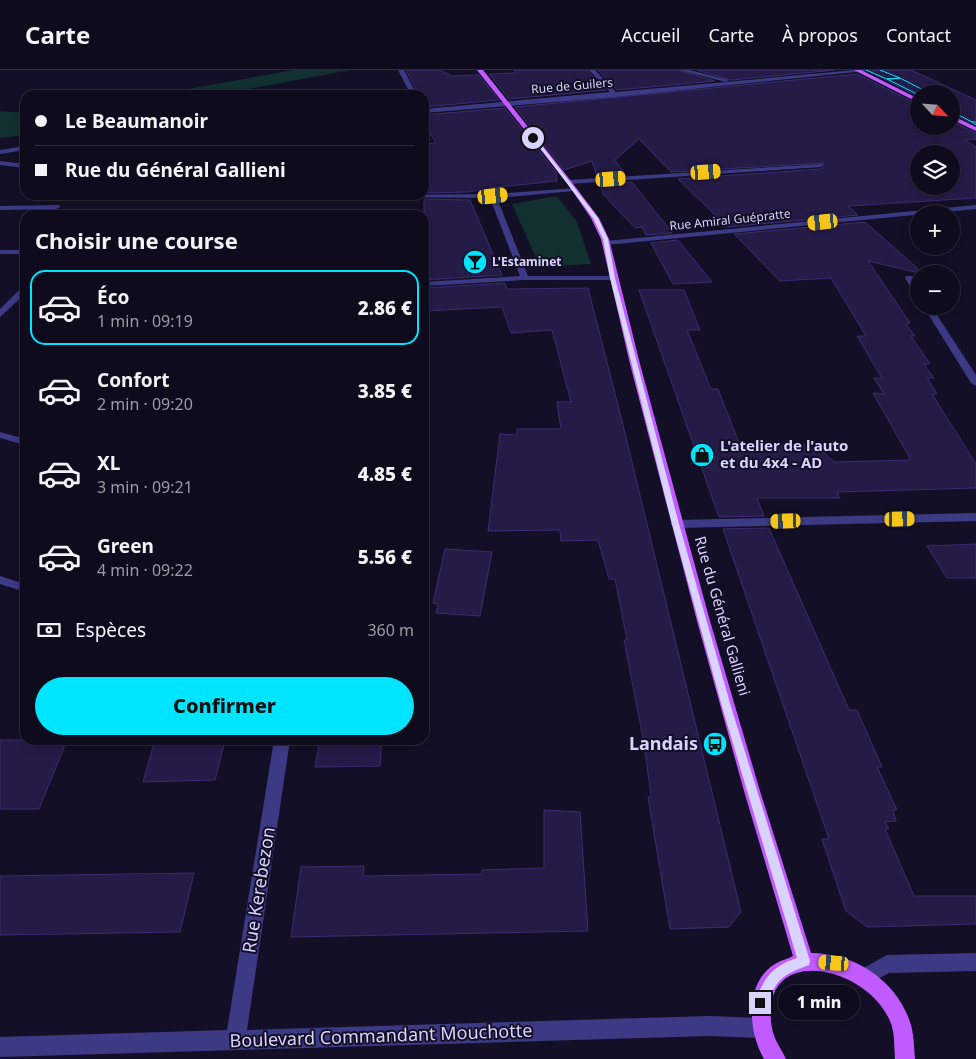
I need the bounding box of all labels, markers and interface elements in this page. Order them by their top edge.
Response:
text: Carte [25,18,90,51]
text: Accueil [621,23,681,47]
text: Carte [709,23,754,47]
text: À propos [782,23,858,47]
text: Contact [886,23,951,47]
street label: Rue de Guilers [530,73,614,98]
north arrow [910,85,960,135]
map controls [910,85,960,315]
text: Le Beaumanoir [65,108,208,134]
route start [522,127,544,149]
button: layers [910,145,960,195]
text: Rue du Général Gallieni [65,157,286,183]
car [690,163,721,181]
car [595,170,626,188]
car [477,187,508,205]
street label: Rue Amiral Guépratte [669,205,792,234]
button: + [910,205,960,255]
car [807,213,838,231]
text: Choisir une course [35,225,238,255]
bar icon: L'Estaminet [462,249,488,275]
place label: L'Estaminet [492,253,562,270]
button: − [910,265,960,315]
text: Éco [97,284,129,310]
icon: car [37,285,82,330]
text: 2.86 € [358,295,412,321]
text: 1 min · 09:19 [97,310,193,332]
text: Confort [97,367,169,393]
icon: car [37,368,82,413]
text: 3.85 € [358,378,412,404]
text: 2 min · 09:20 [97,393,193,415]
place label: L'atelier de l'auto et du 4x4 - AD [720,435,848,472]
shop icon: L'atelier de l'auto et du 4x4 - AD [689,442,715,468]
text: XL [97,450,120,476]
icon: car [37,451,82,496]
text: 4.85 € [358,461,412,487]
text: 3 min · 09:21 [97,476,193,498]
car [884,511,915,527]
car [770,513,801,529]
text: Green [97,533,154,559]
icon: car [37,534,82,579]
street label: Rue du Général Gallieni [691,534,755,698]
text: 5.56 € [358,544,412,570]
text: 4 min · 09:22 [97,559,193,581]
icon: cash [35,616,63,644]
text: Espèces [75,617,146,643]
text: 360 m [367,619,414,641]
button: Confirmer [35,677,414,735]
place label: Landais [629,731,698,755]
bus stop icon: Landais [702,731,728,757]
street label: Rue Kerebezon [236,825,280,955]
car [818,954,849,972]
callout: 1 min [778,986,860,1020]
text: 1 min [797,991,841,1013]
route end [749,992,771,1014]
street label: Boulevard Commandant Mouchotte [229,1018,533,1052]

